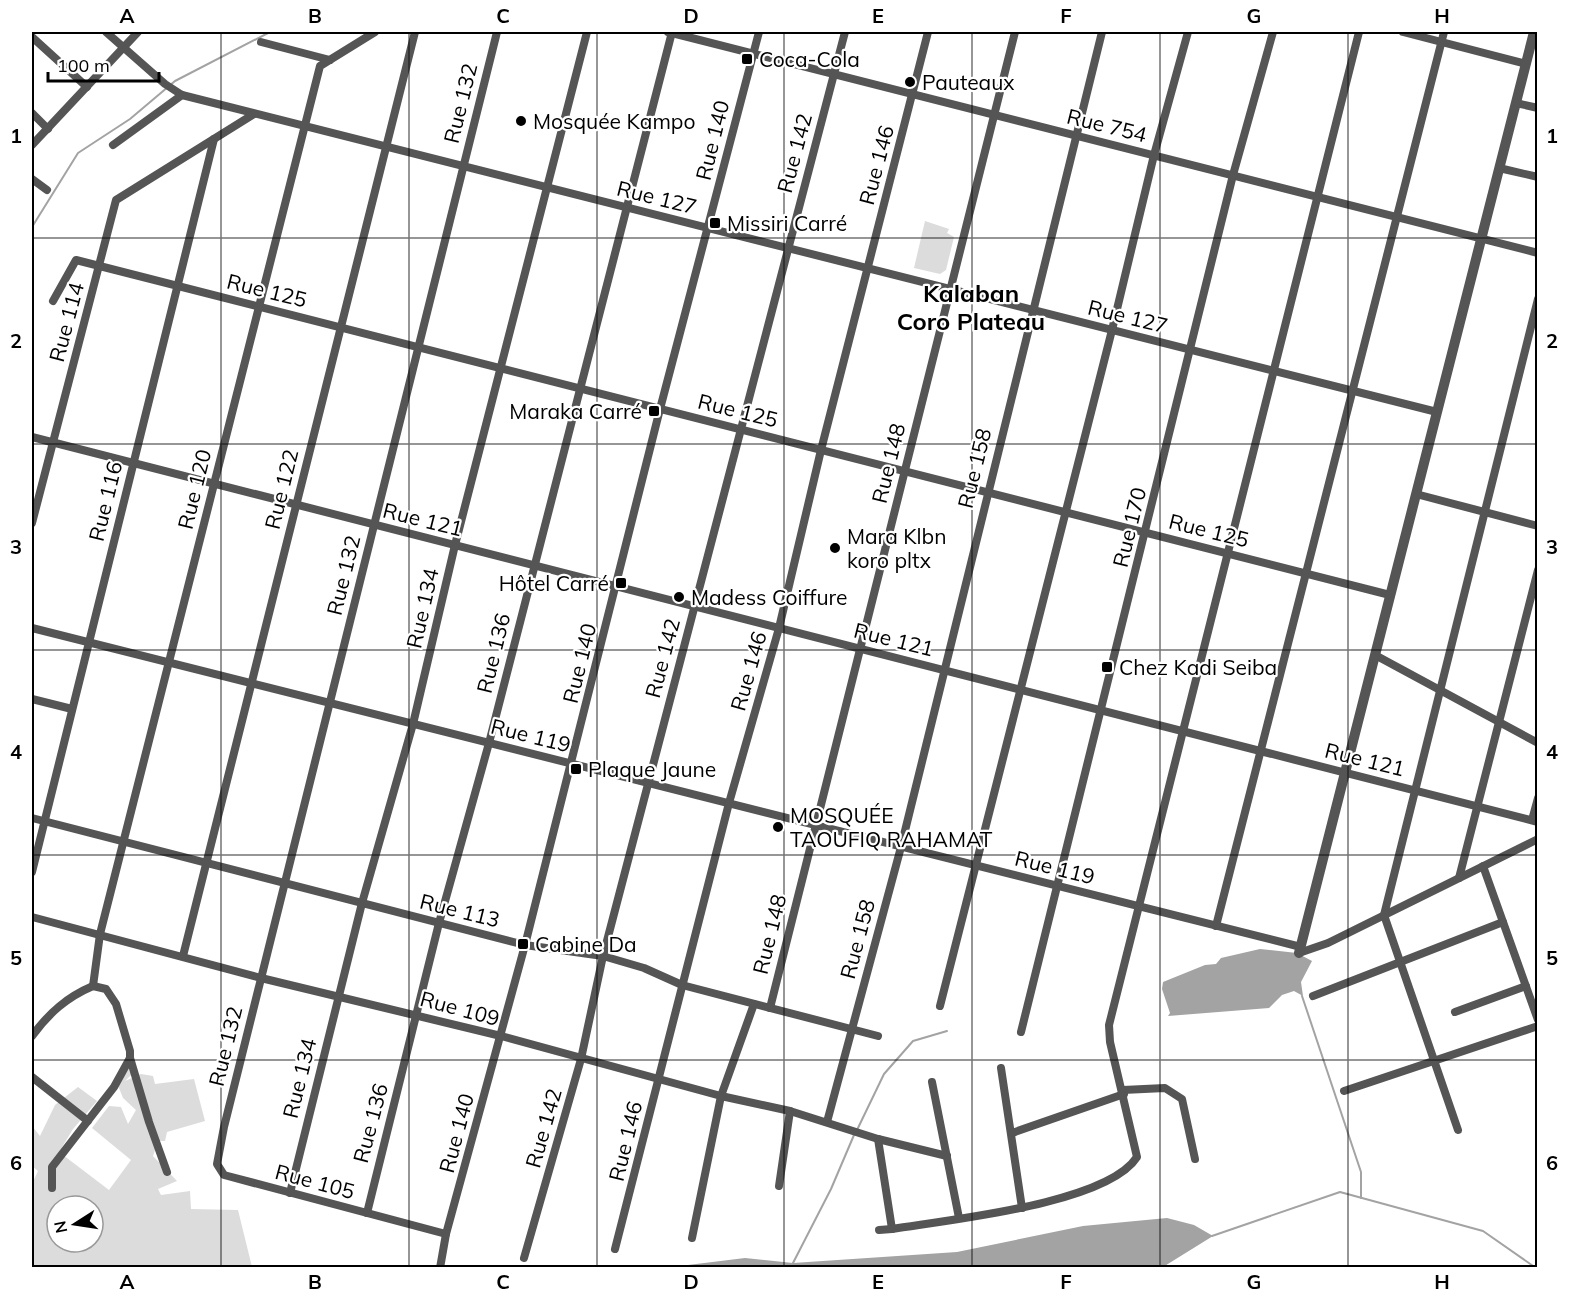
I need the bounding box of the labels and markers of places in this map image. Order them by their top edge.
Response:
place label: Coca-Cola [759,46,860,72]
marker: Coca-Cola [740,52,754,66]
place label: Pauteaux [922,69,1015,95]
marker: Pauteaux [903,75,917,89]
place label: Mosquée Kampo [533,108,695,134]
marker: Mosquée Kampo [514,114,528,128]
place label: Missiri Carré [727,210,847,236]
marker: Missiri Carré [708,216,722,230]
place label: Maraka Carré [509,398,642,424]
marker: Maraka Carré [647,404,661,418]
place label: Mara Klbn koro pltx [847,523,946,573]
marker: Mara Klbn koro pltx [828,541,842,555]
place label: Hôtel Carré [499,570,609,596]
marker: Hôtel Carré [614,576,628,590]
place label: Madess Coiffure [691,584,847,610]
marker: Madess Coiffure [672,590,686,604]
place label: Chez Kadi Seiba [1119,654,1277,680]
marker: Chez Kadi Seiba [1100,660,1114,674]
place label: Plaque Jaune [588,756,716,782]
marker: Plaque Jaune [569,762,583,776]
place label: MOSQUÉE TAOUFIQ RAHAMAT [790,802,993,852]
marker: MOSQUÉE TAOUFIQ RAHAMAT [771,820,785,834]
place label: Cabine Da [535,931,637,957]
marker: Cabine Da [516,937,530,951]

